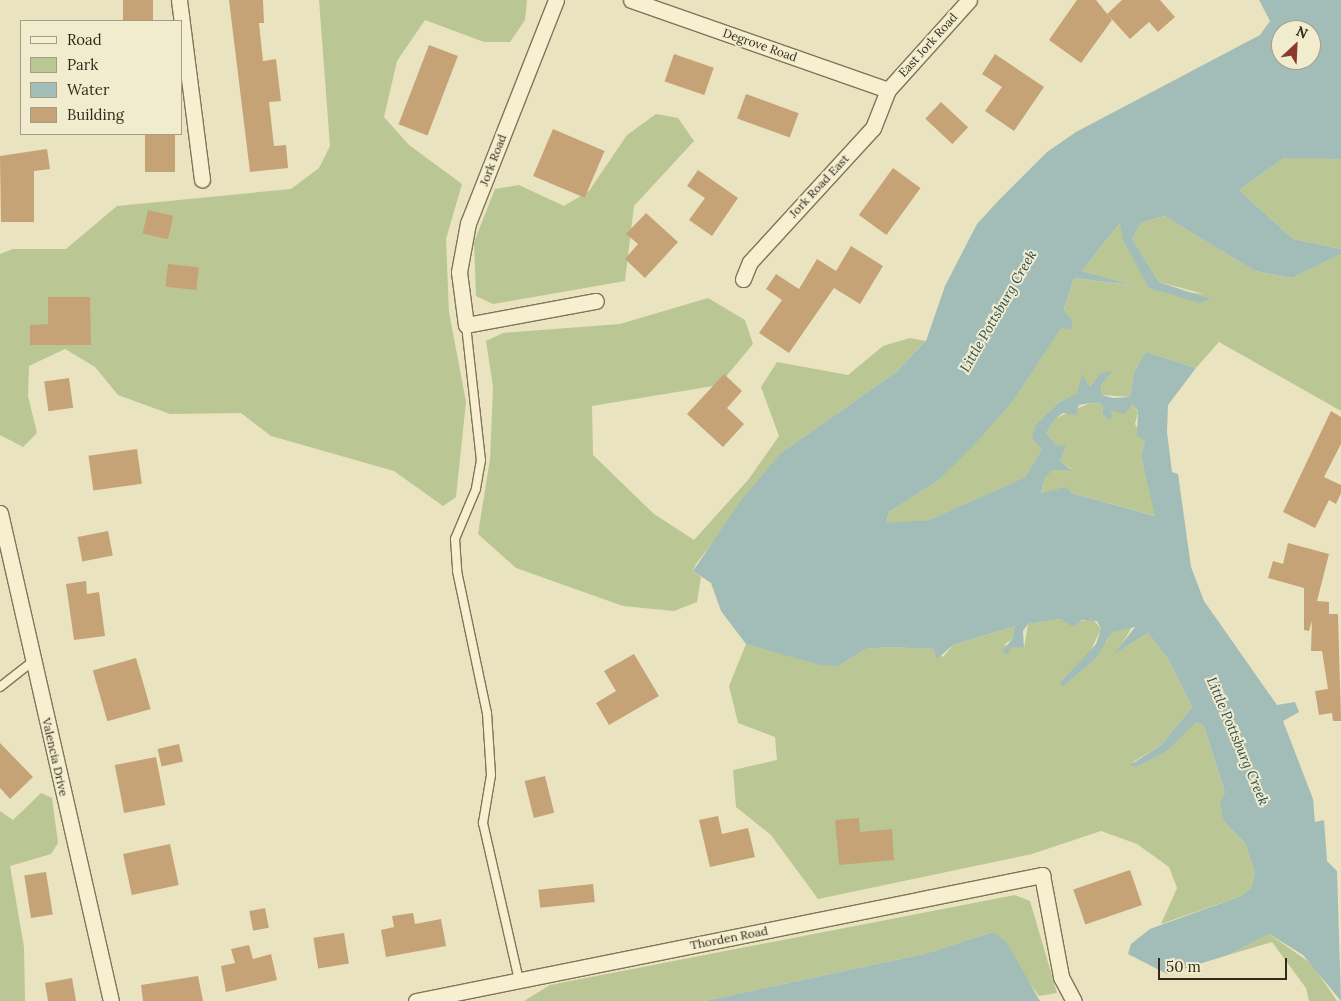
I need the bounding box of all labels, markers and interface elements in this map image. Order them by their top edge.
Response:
street label: East Jork Road [896,10,960,80]
legend [20,20,182,135]
north arrow [1271,20,1321,70]
text: N [1293,22,1311,43]
street label: Degrove Road [721,26,799,64]
text: Road [67,30,102,49]
text: Park [67,55,98,74]
text: Water [67,80,109,99]
text: Building [67,105,124,124]
street label: Jork Road [477,132,509,188]
street label: Jork Road East [786,151,852,221]
water label: Little Pottsburg Creek [956,247,1040,375]
water label: Little Pottsburg Creek [1203,674,1273,808]
street label: Valencia Drive [39,716,71,798]
street label: Thorden Road [689,923,769,953]
scale bar [1161,948,1290,980]
text: 50 m [1166,957,1201,976]

